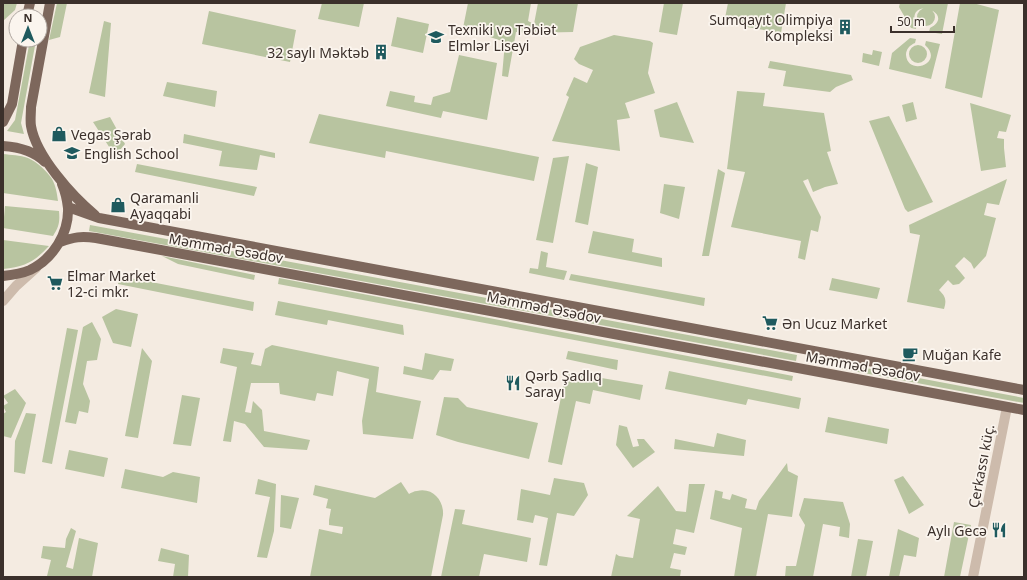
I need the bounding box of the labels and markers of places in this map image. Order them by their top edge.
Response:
place label: Sumqayıt Olimpiya Kompleksi [709,10,833,45]
building icon: Sumqayıt Olimpiya Kompleksi [836,18,854,36]
place label: Texniki və Təbiət Elmlər Liseyi [448,20,556,55]
school or university icon: Texniki və Təbiət Elmlər Liseyi [427,28,445,46]
place label: 32 saylı Məktəb [267,43,369,62]
building icon: 32 saylı Məktəb [372,43,390,61]
shop icon: Vegas Şərab [50,125,68,143]
place label: Vegas Şərab [71,125,151,144]
school or university icon: English School [63,144,81,162]
place label: English School [84,144,179,163]
place label: Qaramanli Ayaqqabi [130,188,199,223]
shop icon: Qaramanli Ayaqqabi [109,196,127,214]
place label: Elmar Market 12-ci mkr. [67,266,156,301]
supermarket icon: Elmar Market 12-ci mkr. [46,274,64,292]
supermarket icon: Ən Ucuz Market [761,314,779,332]
place label: Ən Ucuz Market [782,314,887,333]
cafe icon: Muğan Kafe [901,345,919,363]
place label: Muğan Kafe [922,345,1001,364]
place label: Qәrb Şadlıq Sarayı [525,366,602,401]
restaurant icon: Qәrb Şadlıq Sarayı [504,374,522,392]
place label: Aylı Gecə [927,521,987,540]
restaurant icon: Aylı Gecə [990,521,1008,539]

